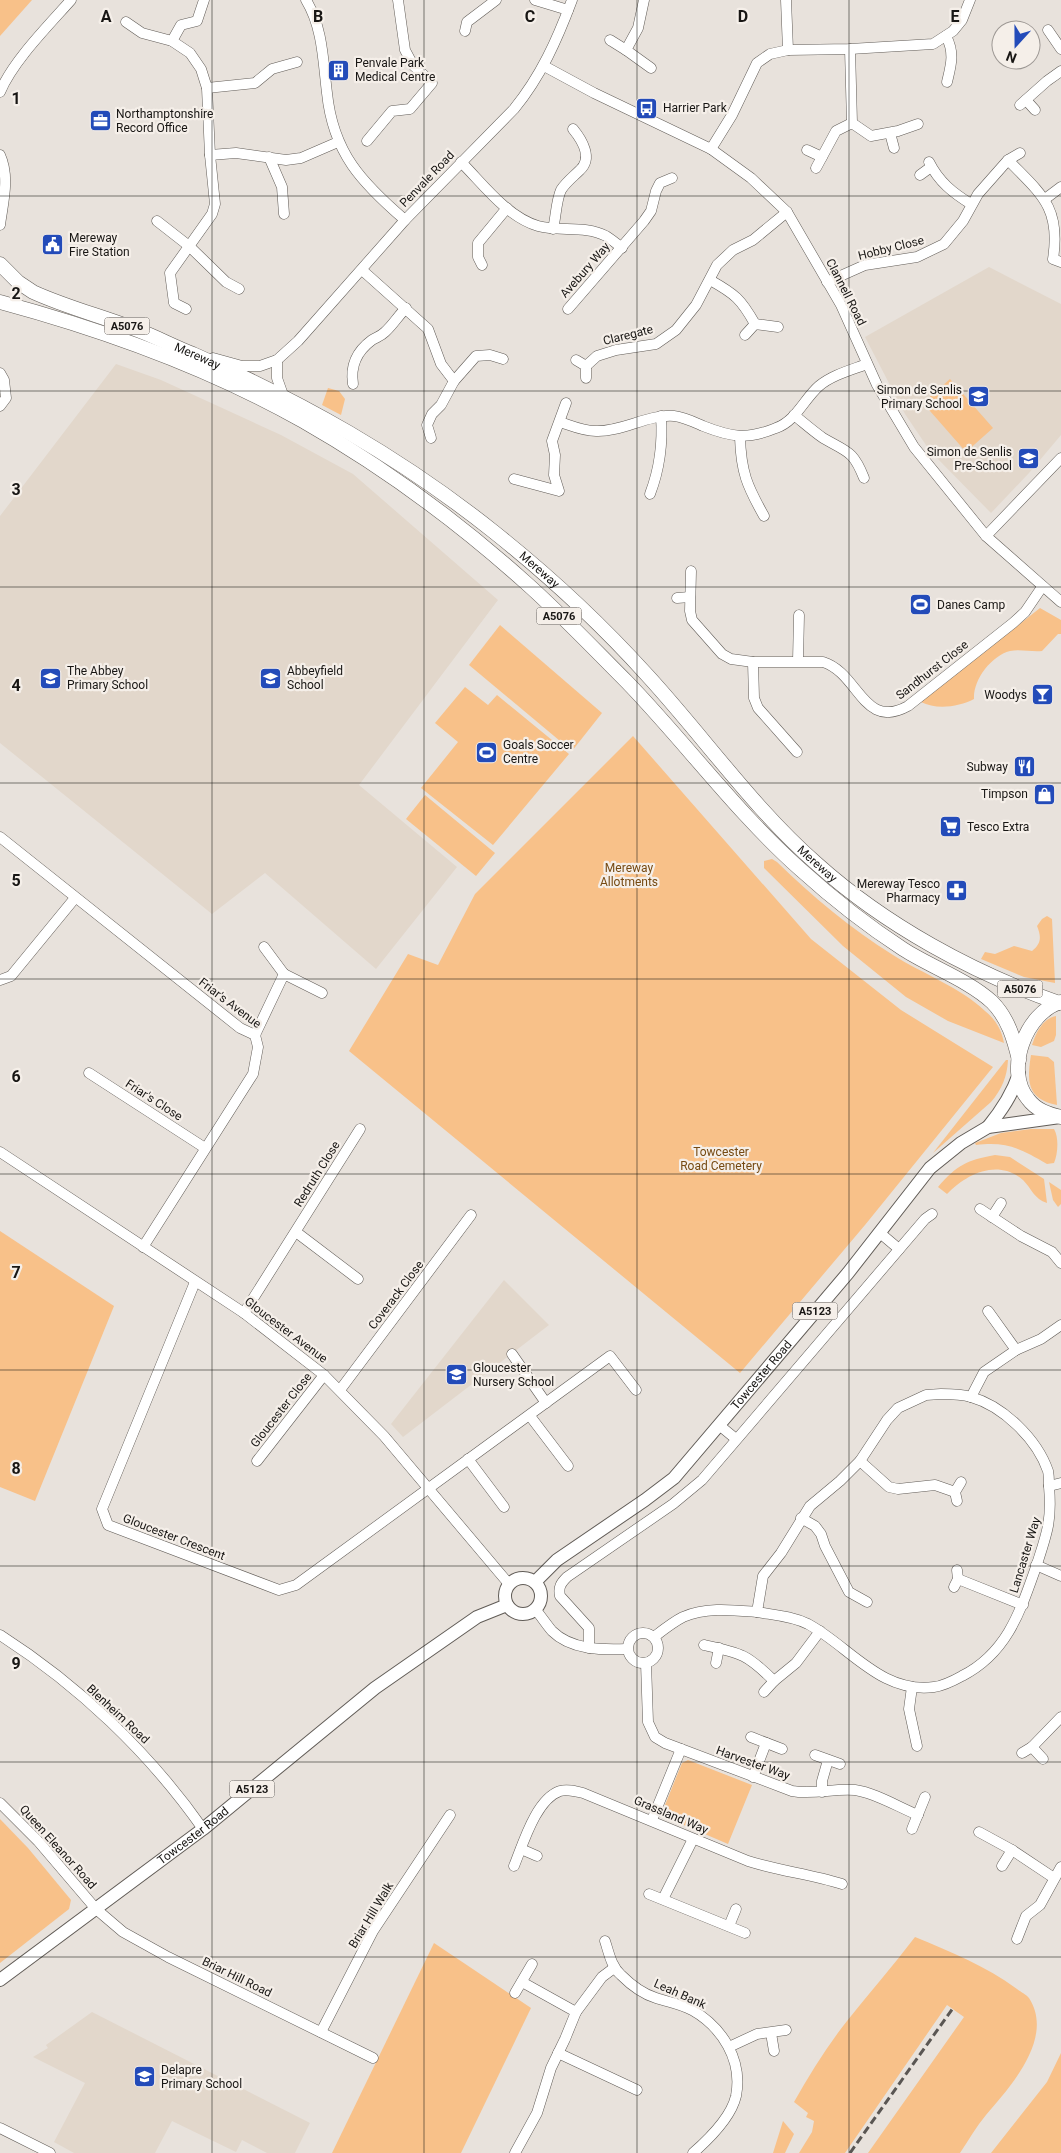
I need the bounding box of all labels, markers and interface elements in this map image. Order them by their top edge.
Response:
text: A [101,7,112,26]
text: B [313,7,323,26]
text: C [525,7,535,26]
text: D [738,7,748,26]
text: E [951,7,960,26]
north arrow [991,20,1041,70]
text: N [1004,48,1019,66]
place label: Penvale Park Medical Centre [355,56,435,84]
building icon: Penvale Park Medical Centre [327,58,351,82]
text: 1 [11,89,21,108]
bus stop icon: Harrier Park [635,96,659,120]
place label: Harrier Park [663,101,728,115]
place label: Northamptonshire Record Office [116,107,213,135]
office icon: Northamptonshire Record Office [88,109,112,133]
street label: Penvale Road [397,148,457,210]
place label: Mereway Fire Station [69,231,130,259]
public building icon: Mereway Fire Station [41,233,65,257]
street label: Hobby Close [857,233,925,263]
street label: Avebury Way [557,239,613,300]
street label: Clannell Road [823,256,869,328]
text: 2 [11,284,21,303]
road number: A5076 [104,318,150,334]
street label: Claregate [601,322,655,348]
street label: Mereway [172,340,223,372]
place label: Simon de Senlis Primary School [877,383,962,411]
school or university icon: Simon de Senlis Primary School [966,385,990,409]
place label: Simon de Senlis Pre-School [927,445,1012,473]
school or university icon: Simon de Senlis Pre-School [1016,447,1040,471]
text: 3 [11,480,21,499]
street label: Mereway [517,549,562,591]
sports icon: Danes Camp [909,593,933,617]
place label: Danes Camp [937,598,1005,612]
road number: A5076 [536,608,582,624]
street label: Sandhurst Close [893,638,971,702]
place label: The Abbey Primary School [67,664,148,692]
place label: Abbeyfield School [287,664,343,692]
school or university icon: The Abbey Primary School [39,666,63,690]
school or university icon: Abbeyfield School [259,666,283,690]
text: 4 [11,676,21,695]
bar icon: Woodys [1031,683,1055,707]
place label: Woodys [984,688,1027,702]
place label: Goals Soccer Centre [503,738,574,766]
sports icon: Goals Soccer Centre [475,740,499,764]
restaurant icon: Subway [1012,755,1036,779]
place label: Subway [966,760,1008,774]
shop icon: Timpson [1032,782,1056,806]
place label: Timpson [981,787,1028,801]
supermarket icon: Tesco Extra [939,815,963,839]
place label: Tesco Extra [967,820,1029,834]
street label: Mereway [794,843,840,885]
park label: Mereway Allotments [600,861,658,889]
text: 5 [11,871,21,890]
place label: Mereway Tesco Pharmacy [857,877,940,905]
pharmacy icon: Mereway Tesco Pharmacy [944,879,968,903]
street label: Friar's Avenue [196,975,264,1031]
road number: A5076 [998,981,1042,998]
text: 6 [11,1067,21,1086]
street label: Friar's Close [123,1076,185,1124]
street label: Redruth Close [291,1139,343,1209]
park label: Towcester Road Cemetery [680,1145,762,1173]
street label: Coverack Close [366,1258,426,1332]
text: 7 [11,1263,21,1282]
street label: Gloucester Avenue [242,1294,330,1366]
road number: A5123 [792,1302,838,1320]
street label: Towcester Road [728,1338,795,1413]
place label: Gloucester Nursery School [473,1361,554,1389]
school or university icon: Gloucester Nursery School [445,1363,469,1387]
street label: Gloucester Close [248,1370,314,1450]
text: 8 [11,1459,21,1478]
street label: Gloucester Crescent [121,1511,227,1563]
street label: Lancaster Way [1007,1515,1043,1595]
text: 9 [11,1654,21,1673]
street label: Blenheim Road [84,1681,152,1747]
street label: Harvester Way [714,1743,792,1783]
road number: A5123 [230,1780,274,1798]
street label: Grassland Way [632,1793,711,1837]
street label: Queen Eleanor Road [17,1802,99,1892]
street label: Towcester Road [155,1804,232,1868]
street label: Briar Hill Walk [346,1879,397,1950]
street label: Briar Hill Road [200,1954,274,2000]
street label: Leah Bank [652,1976,709,2012]
place label: Delapre Primary School [161,2063,242,2091]
school or university icon: Delapre Primary School [133,2065,157,2089]

